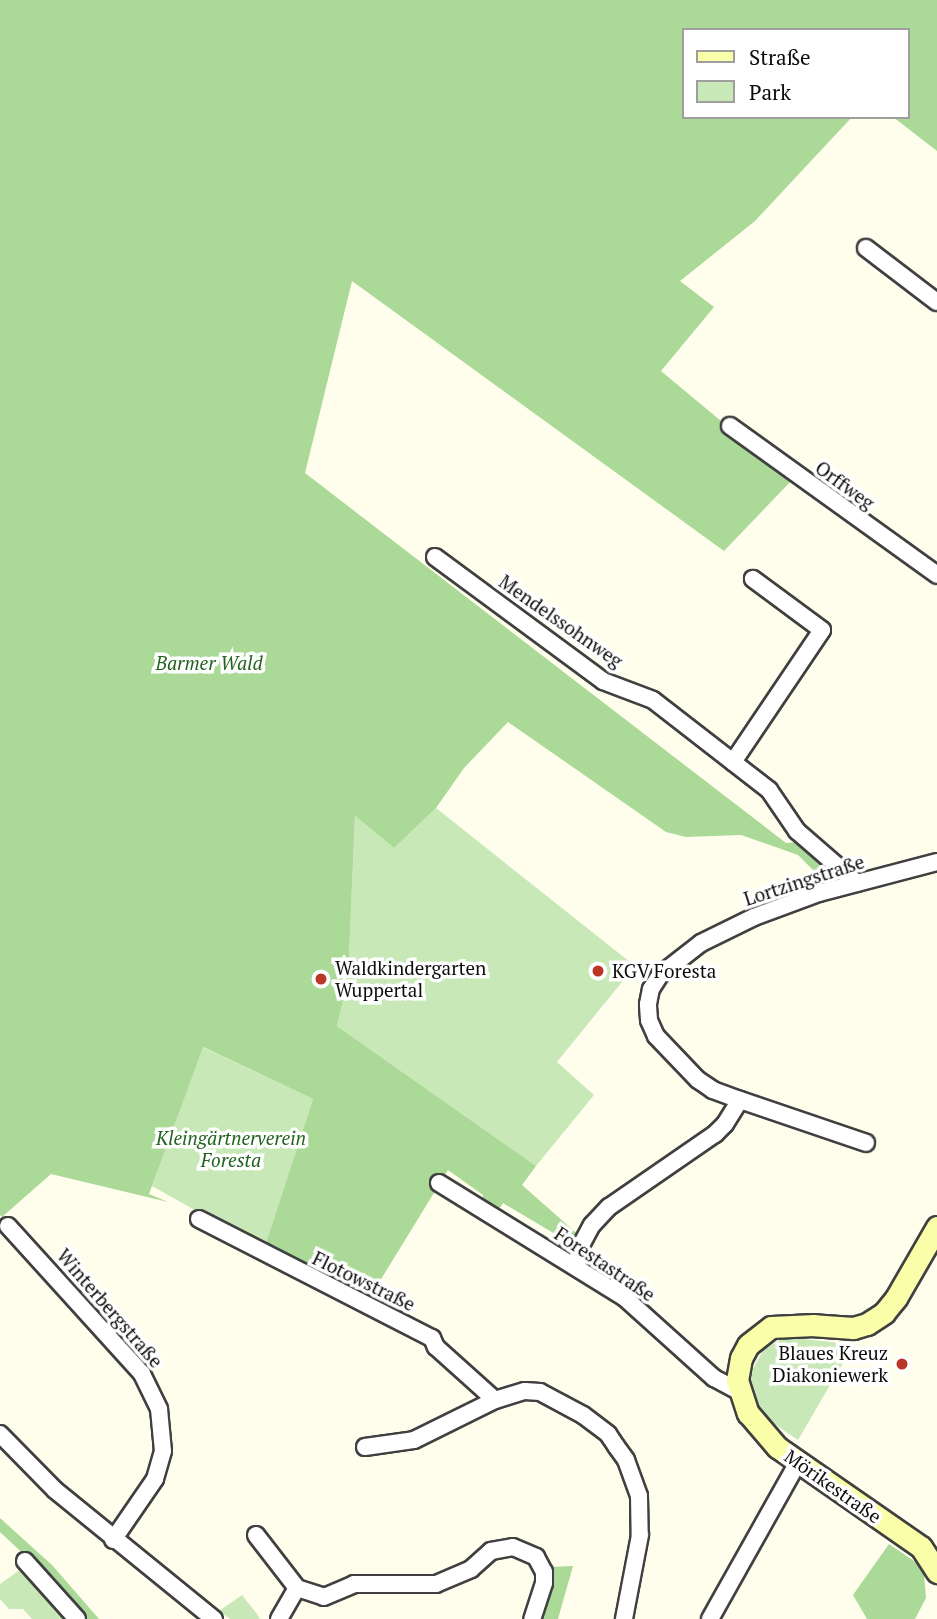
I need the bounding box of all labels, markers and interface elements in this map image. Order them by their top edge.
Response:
legend [682,28,909,119]
text: Straße [749,43,811,71]
text: Park [749,78,791,106]
street label: Orffweg [811,456,879,514]
street label: Mendelssohnweg [495,570,627,672]
park label: Barmer Wald [155,652,263,674]
street label: Lortzingstraße [741,850,867,910]
place label: Waldkindergarten Wuppertal [335,957,486,1001]
place label: KGV Foresta [612,960,717,982]
marker: KGV Foresta [590,963,606,979]
marker: Waldkindergarten Wuppertal [313,971,329,987]
park label: Kleingärtnerverein Foresta [156,1127,306,1171]
street label: Forestastraße [550,1222,660,1306]
street label: Winterbergstraße [52,1244,168,1372]
street label: Flotowstraße [309,1246,419,1316]
place label: Blaues Kreuz Diakoniewerk [772,1342,888,1386]
marker: Blaues Kreuz Diakoniewerk [894,1356,910,1372]
street label: Mörikestraße [780,1444,886,1528]

